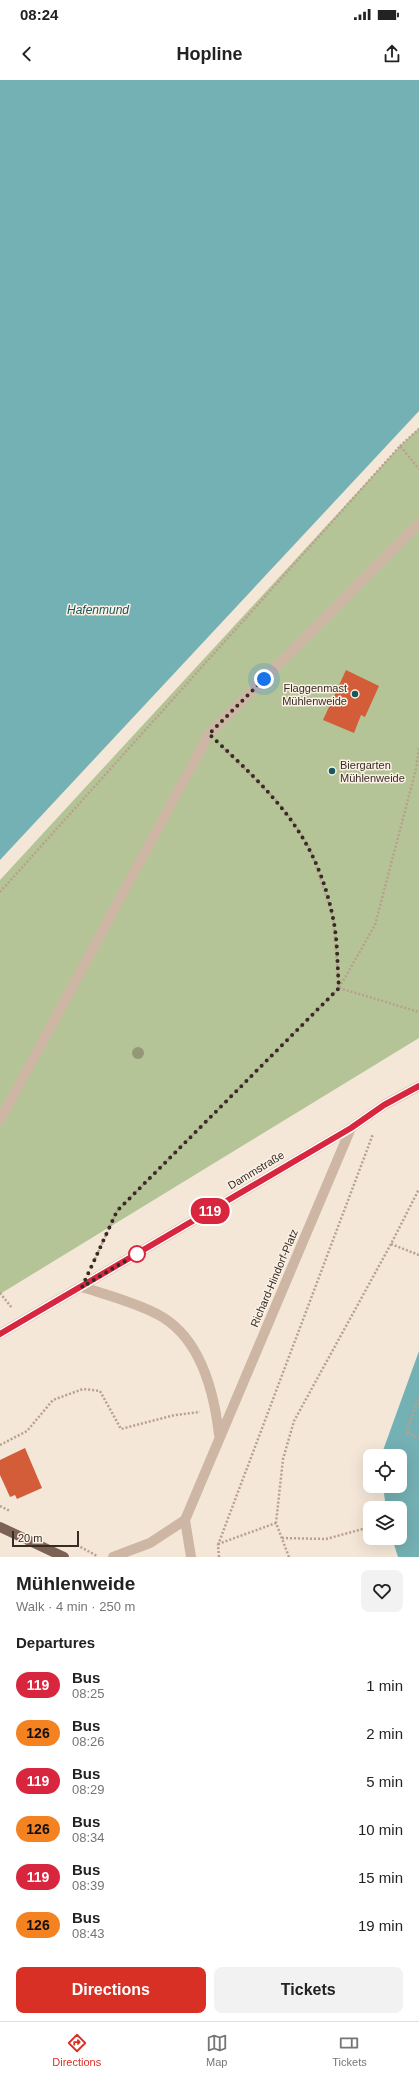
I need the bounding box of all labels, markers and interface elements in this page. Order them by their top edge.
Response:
text: 08:24 [20,6,58,23]
icon: back [16,43,38,65]
icon: share [381,43,403,65]
text: Hopline [177,44,243,64]
water label: Hafenmund [67,603,129,617]
your location [254,669,274,689]
place label: Flaggenmast Mühlenweide [282,682,347,707]
marker: Flaggenmast Mühlenweide [350,689,360,699]
place label: Biergarten Mühlenweide [340,759,405,784]
marker: Biergarten Mühlenweide [327,766,337,776]
street label: Dammstraße [226,1148,286,1192]
line badge: 119 [187,1198,233,1224]
text: 119 [199,1203,221,1219]
street label: Richard-Hindorf-Platz [248,1227,300,1329]
unlabelled marker [128,1245,146,1263]
map controls [363,1449,407,1545]
button: locate [363,1449,407,1493]
button: layers [363,1501,407,1545]
scale bar [12,1529,79,1548]
text: 20 m [18,1532,42,1544]
button: heart [361,1570,403,1612]
text: Mühlenweide [16,1573,135,1594]
text: Walk · 4 min · 250 m [16,1599,135,1614]
text: Departures [16,1634,95,1651]
text: Bus [72,1669,100,1686]
text: 119 [27,1677,49,1693]
text: 1 min [366,1677,403,1694]
text: 08:25 [72,1686,105,1701]
text: Bus [72,1717,100,1734]
text: 126 [26,1725,50,1741]
text: 2 min [366,1725,403,1742]
text: 08:26 [72,1734,105,1749]
text: Bus [72,1765,100,1782]
text: 119 [27,1773,49,1789]
text: 5 min [366,1773,403,1790]
text: 08:29 [72,1782,105,1797]
text: Bus [72,1813,100,1830]
text: 126 [26,1821,50,1837]
text: 10 min [358,1821,403,1838]
text: 08:34 [72,1830,105,1845]
text: Bus [72,1861,100,1878]
text: 119 [27,1869,49,1885]
text: 15 min [358,1869,403,1886]
text: 08:39 [72,1878,105,1893]
text: Bus [72,1909,100,1926]
text: 126 [26,1917,50,1933]
text: 19 min [358,1917,403,1934]
text: 08:43 [72,1926,105,1941]
button: Directions [16,1967,206,2013]
button: Tickets [214,1967,403,2013]
tab: Directions [52,2032,101,2068]
tab: Map [206,2032,228,2068]
tab: Tickets [332,2032,367,2068]

